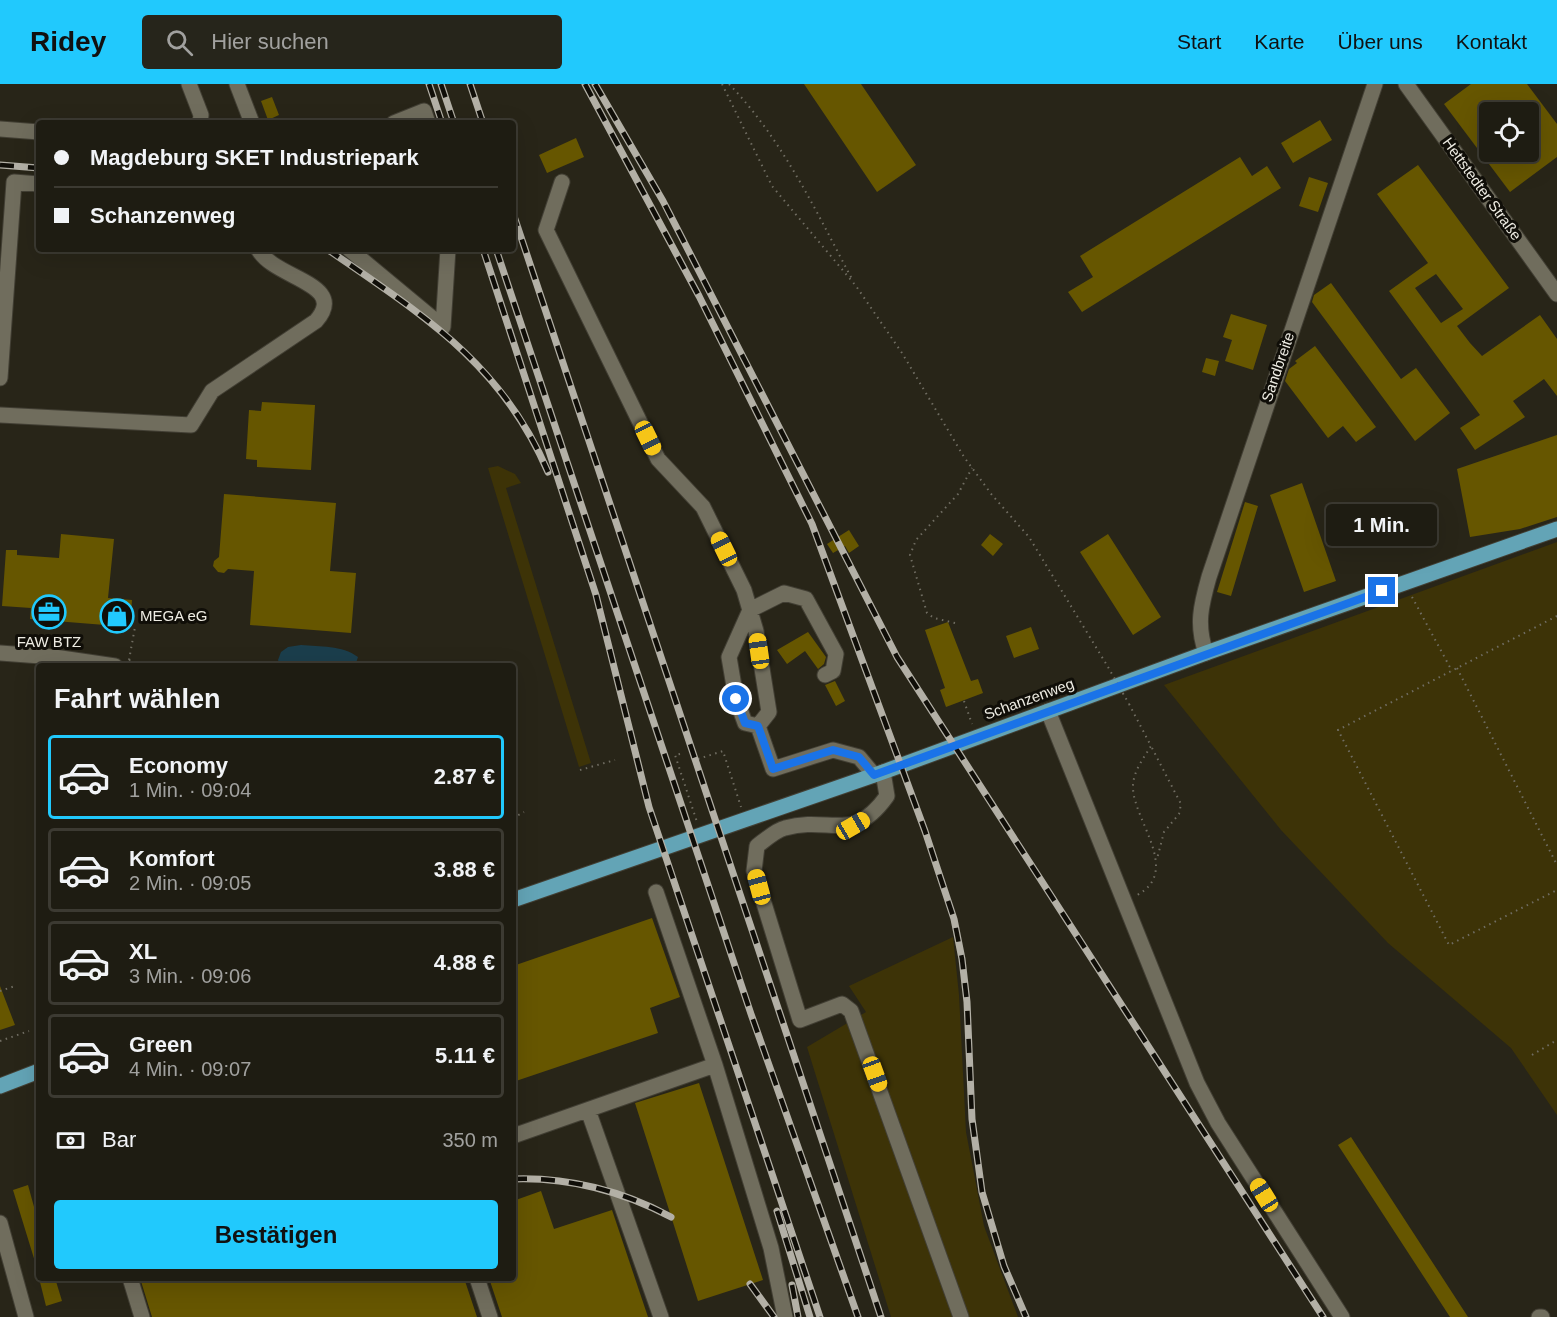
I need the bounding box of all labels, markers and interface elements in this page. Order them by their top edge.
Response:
search box [142,15,562,69]
text: Ridey [30,26,106,57]
icon: search [163,26,196,59]
text: Hier suchen [211,29,329,54]
text: Start [1177,30,1221,53]
text: Karte [1254,30,1305,53]
text: Über uns [1338,30,1423,53]
text: Kontakt [1456,30,1527,53]
map controls [1479,102,1539,162]
button: locate [1479,102,1539,162]
street label: Hettstedter Straße [1440,134,1525,243]
text: Magdeburg SKET Industriepark [90,145,419,170]
text: Schanzenweg [90,203,235,228]
street label: Sandbreite [1258,330,1297,404]
car [632,418,664,458]
callout: 1 Min. [1326,504,1438,546]
text: 1 Min. [1353,514,1410,536]
car [708,529,740,569]
route end [1368,577,1395,604]
office icon: FAW BTZ [31,594,67,630]
shop icon: MEGA eG [99,598,135,634]
place label: MEGA eG [140,607,208,624]
car [748,632,770,670]
place label: FAW BTZ [17,633,81,650]
street label: Schanzenweg [982,674,1076,723]
text: Fahrt wählen [54,684,221,714]
route start [722,685,749,712]
icon: car [57,750,111,804]
text: Economy [129,753,228,778]
text: 2.87 € [434,764,495,789]
text: 1 Min. · 09:04 [129,779,251,801]
car [833,809,873,843]
icon: car [57,843,111,897]
text: Komfort [129,846,215,871]
text: 3.88 € [434,857,495,882]
car [746,867,772,907]
text: 2 Min. · 09:05 [129,872,251,894]
icon: car [57,936,111,990]
text: XL [129,939,157,964]
text: 4.88 € [434,950,495,975]
text: 3 Min. · 09:06 [129,965,251,987]
icon: car [57,1029,111,1083]
text: Green [129,1032,193,1057]
text: 5.11 € [435,1043,495,1068]
car [860,1054,890,1094]
text: 4 Min. · 09:07 [129,1058,251,1080]
icon: cash [54,1124,87,1157]
text: Bar [102,1127,136,1152]
text: 350 m [442,1129,498,1151]
car [1247,1175,1281,1215]
button: Bestätigen [54,1200,498,1269]

